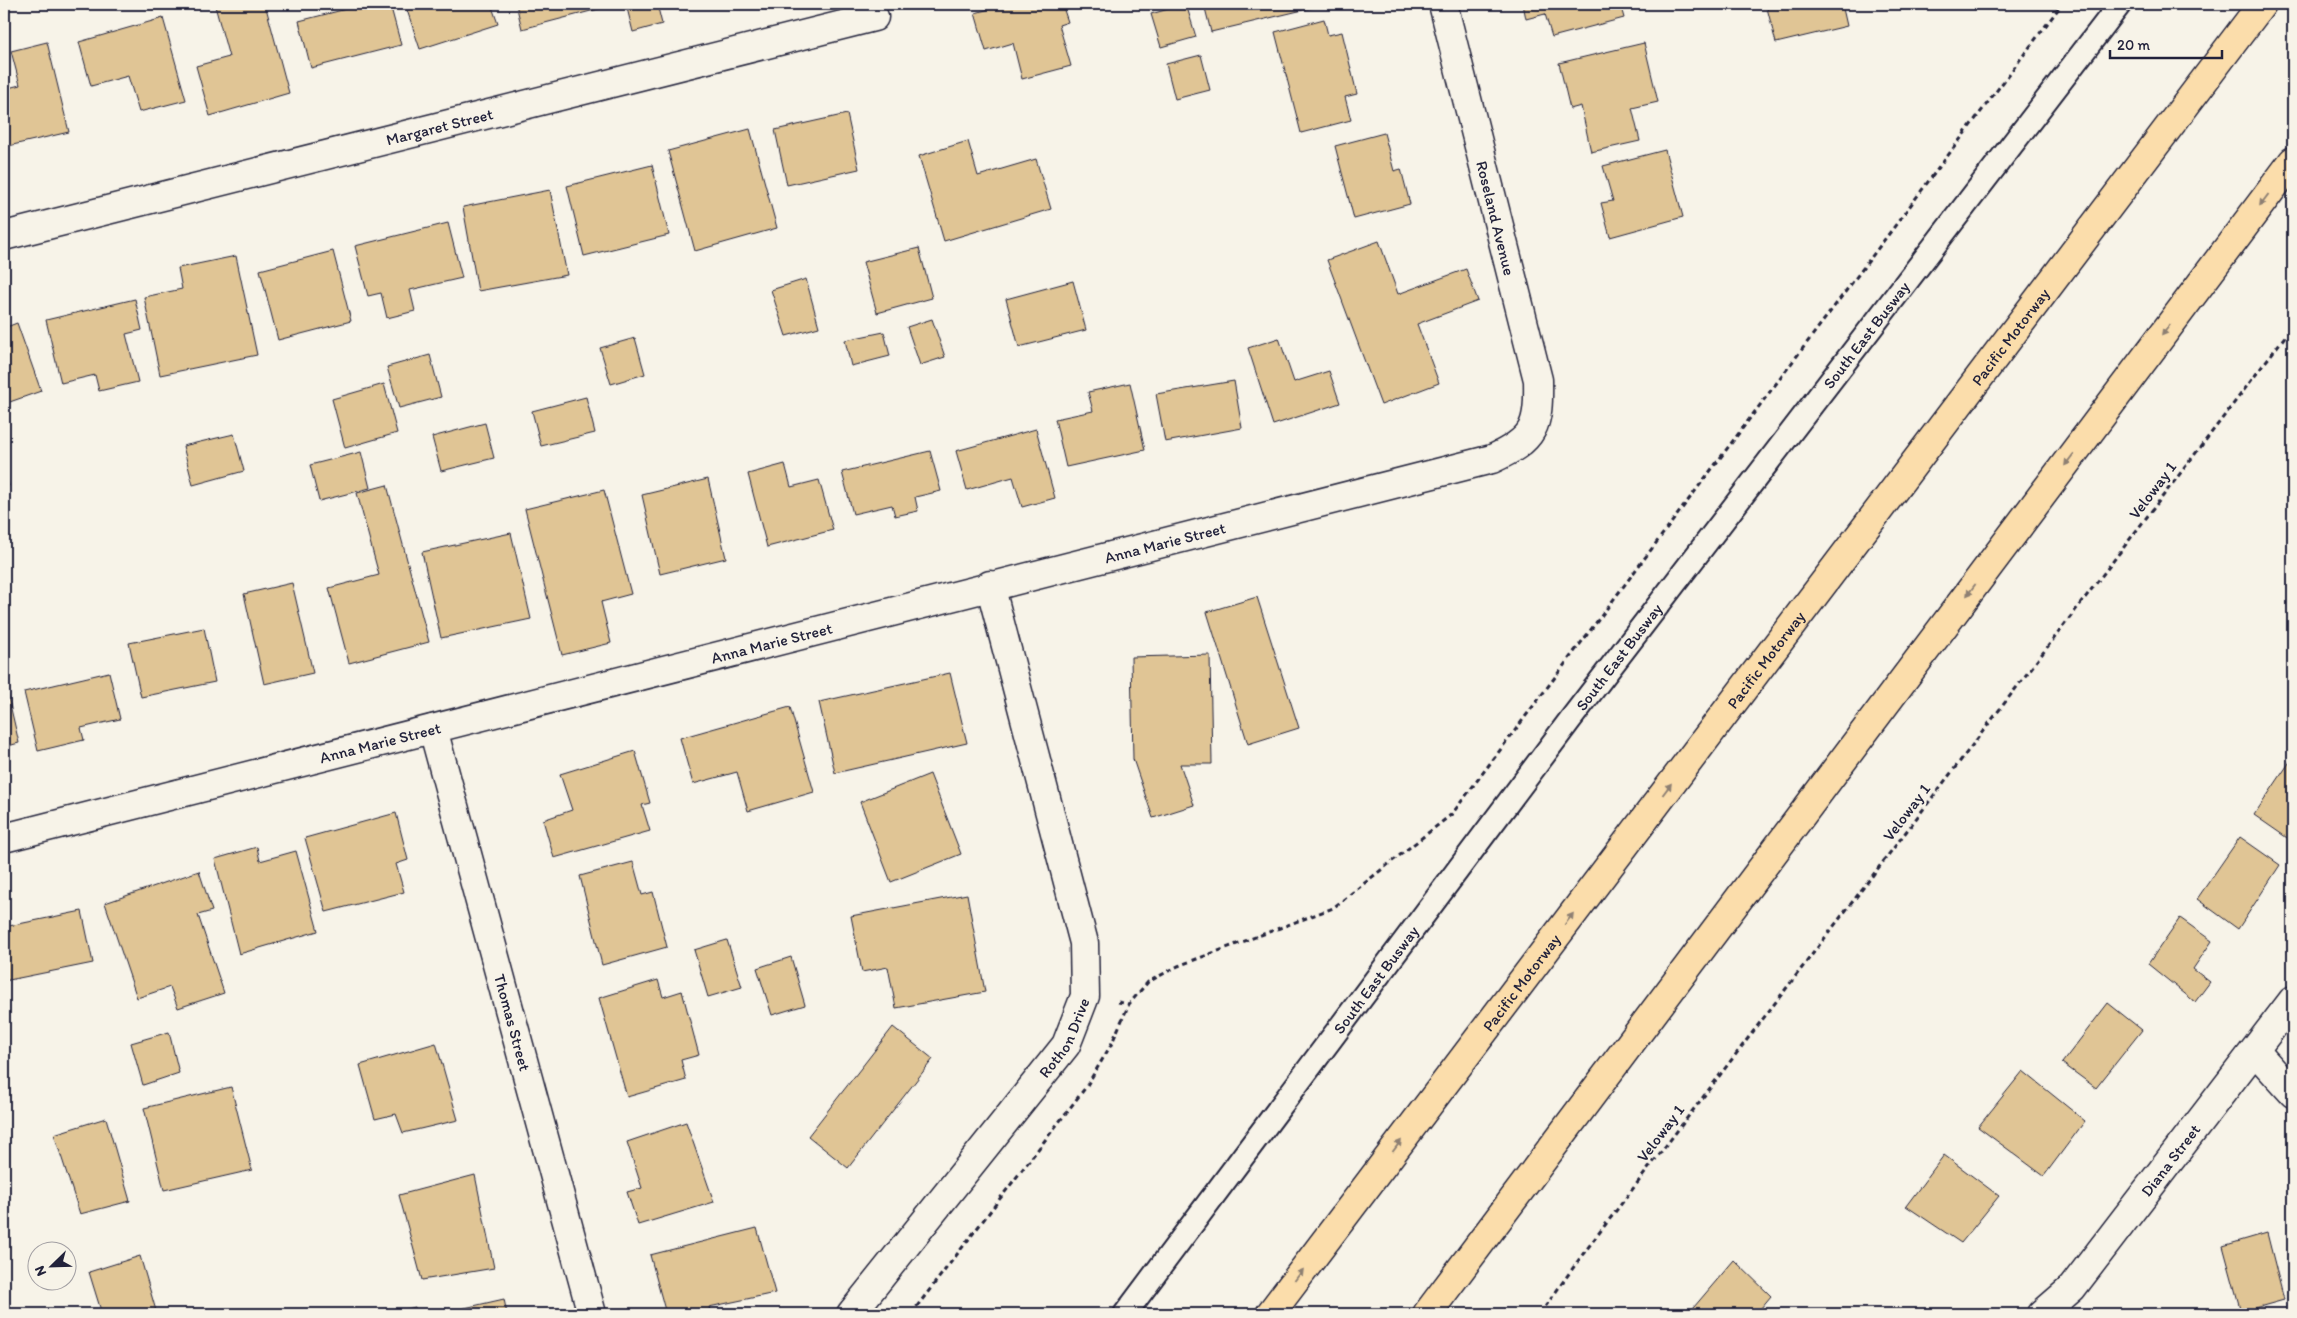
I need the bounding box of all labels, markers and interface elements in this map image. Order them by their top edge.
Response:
scale bar [2110,28,2222,60]
text: 20 m [2117,36,2151,54]
street label: Margaret Street [384,104,495,149]
street label: Roseland Avenue [1472,159,1519,278]
one-way arrow [2259,193,2269,207]
street label: South East Busway [1819,277,1914,393]
street label: Pacific Motorway [1968,284,2054,389]
one-way arrow [2161,323,2172,336]
one-way arrow [2064,453,2074,467]
street label: Veloway 1 [2125,457,2180,523]
street label: Anna Marie Street [1102,518,1228,567]
one-way arrow [1966,583,1976,597]
street label: South East Busway [1572,599,1667,715]
street label: Pacific Motorway [1723,607,1809,712]
street label: Anna Marie Street [709,618,834,668]
street label: Anna Marie Street [318,718,443,767]
street label: Veloway 1 [1879,779,1934,845]
one-way arrow [1662,783,1673,796]
one-way arrow [1564,913,1575,926]
street label: South East Busway [1329,921,1423,1038]
street label: Pacific Motorway [1479,930,1565,1035]
street label: Thomas Street [490,972,535,1073]
street label: Rothon Drive [1035,995,1093,1082]
street label: Veloway 1 [1633,1100,1688,1166]
street label: Diana Street [2137,1120,2204,1200]
one-way arrow [1392,1140,1403,1153]
north arrow [28,1240,78,1290]
text: N [31,1263,50,1279]
one-way arrow [1294,1269,1305,1282]

